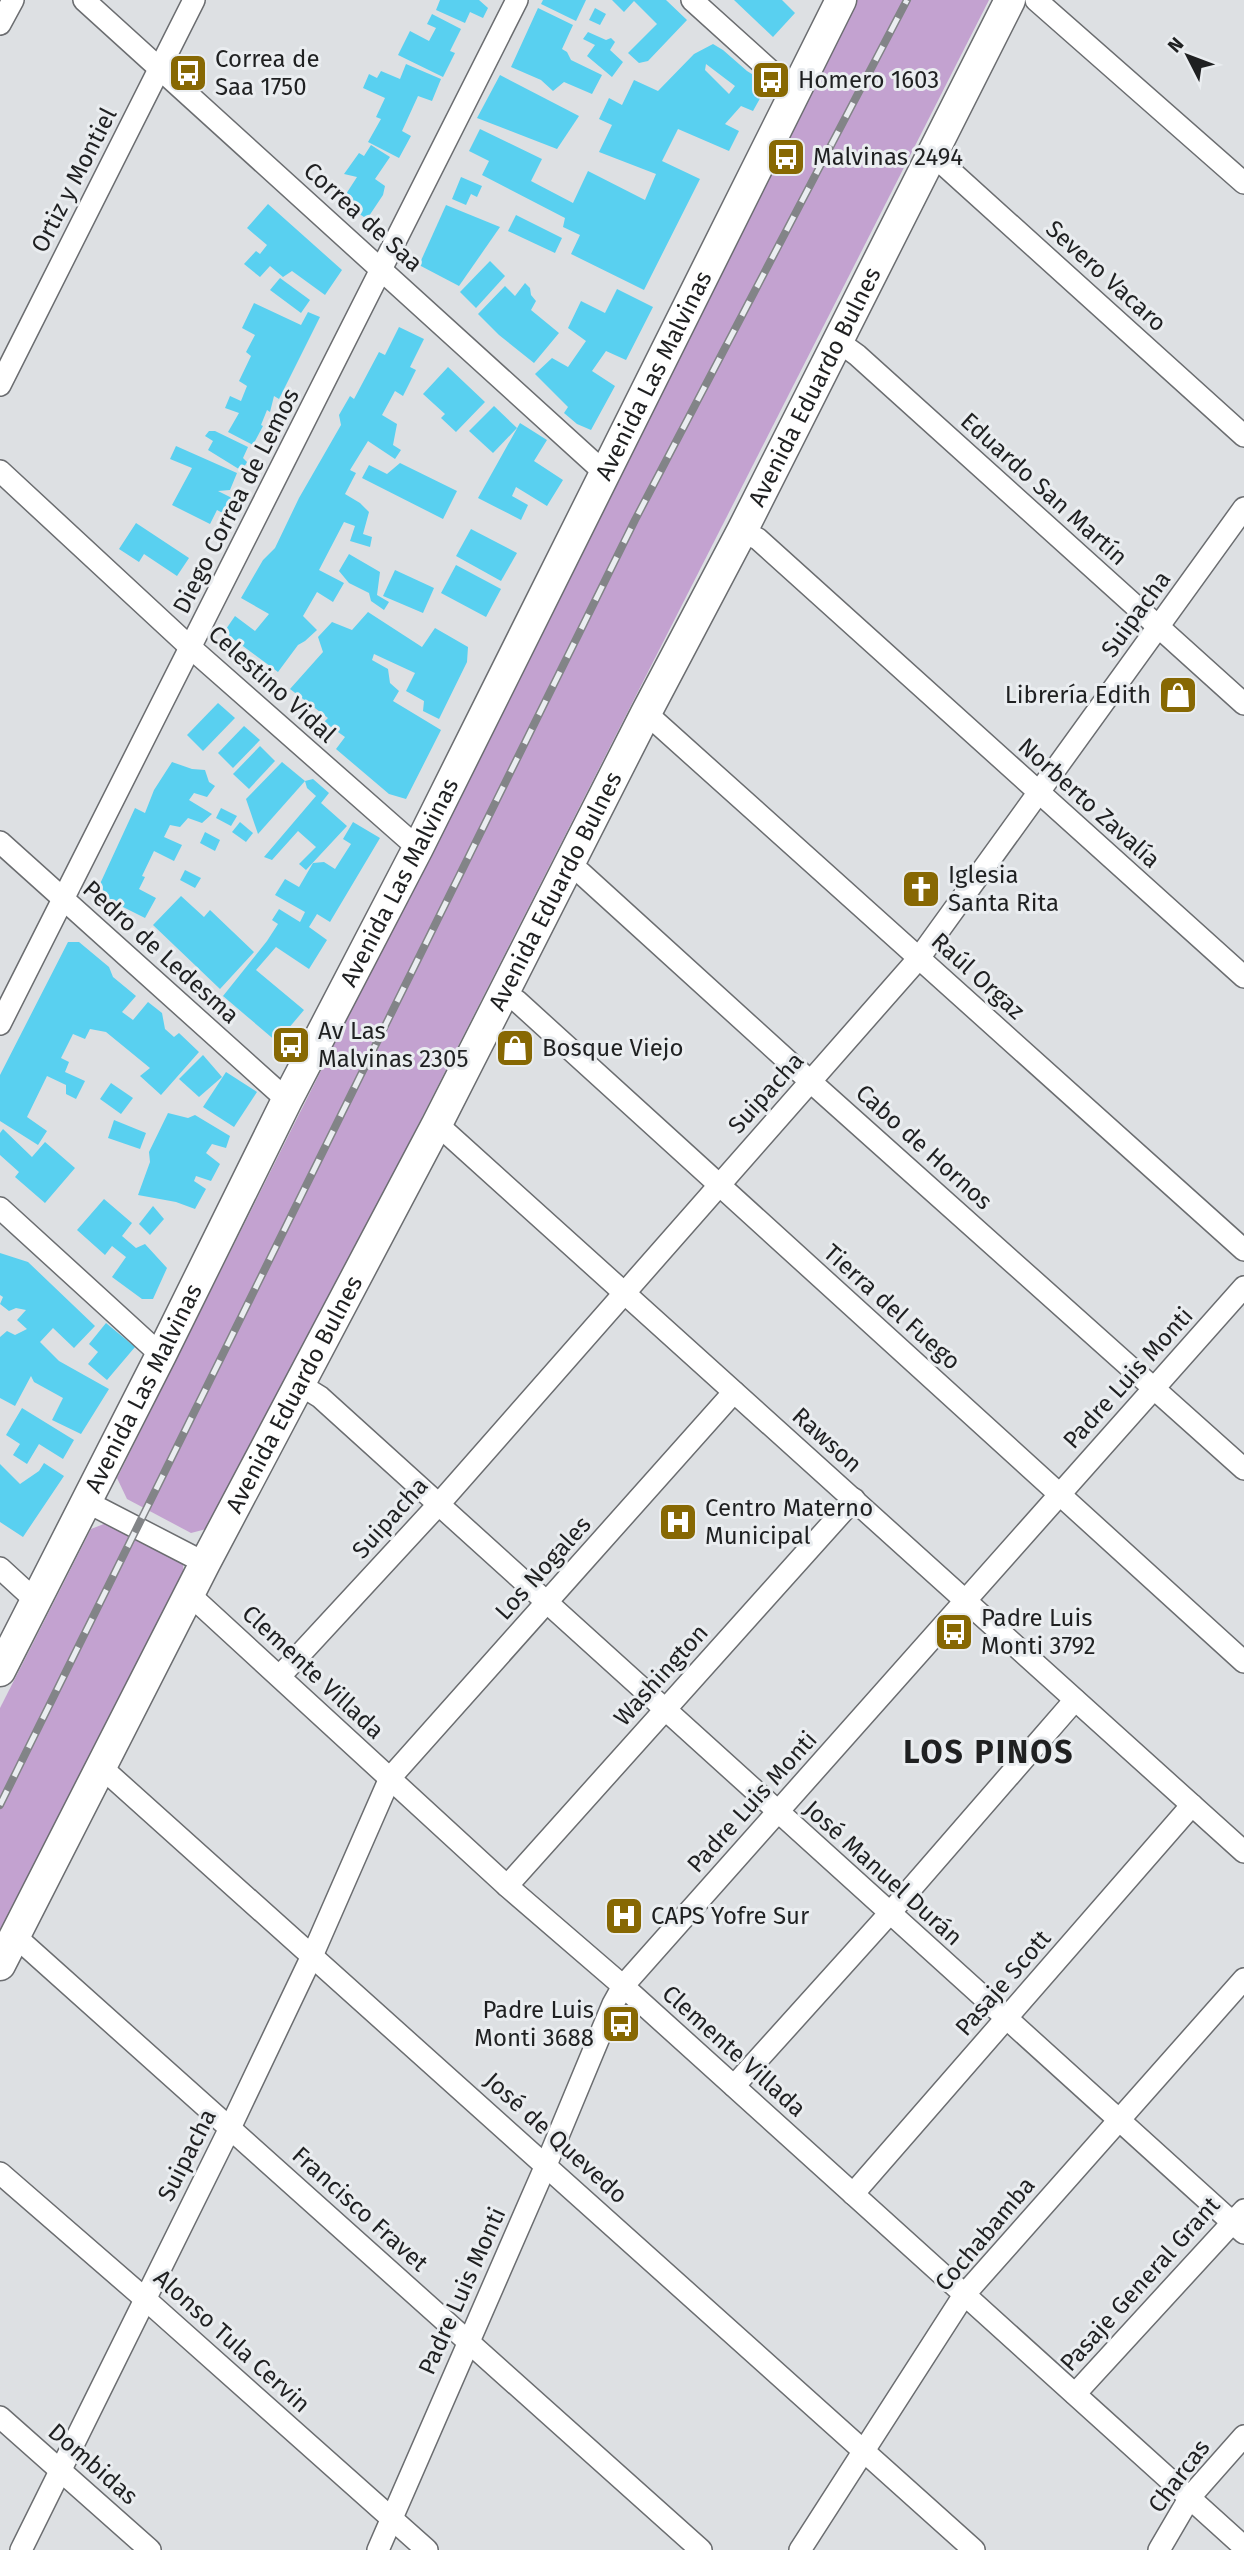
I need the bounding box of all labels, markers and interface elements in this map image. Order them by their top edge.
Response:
north arrow [1153,21,1223,91]
text: N [1163,33,1189,57]
place label: Correa de Saa 1750 [215,45,319,101]
bus stop icon: Correa de Saa 1750 [167,52,209,94]
bus stop icon: Homero 1603 [750,59,792,101]
place label: Homero 1603 [798,66,939,94]
street label: Ortiz y Montiel [26,103,122,257]
bus stop icon: Malvinas 2494 [765,136,807,178]
place label: Malvinas 2494 [813,143,963,171]
street label: Correa de Saa [298,156,428,278]
street label: Severo Vacaro [1040,215,1172,337]
street label: Avenida Eduardo Bulnes [743,263,887,511]
street label: Avenida Las Malvinas [590,266,718,485]
street label: Diego Correa de Lemos [167,384,305,618]
street label: Eduardo San Martín [955,407,1133,571]
street label: Suipacha [1095,566,1177,662]
street label: Celestino Vidal [203,620,341,748]
shop icon: Librería Edith [1157,674,1199,716]
place label: Librería Edith [1005,681,1151,709]
street label: Norberto Zavalía [1012,732,1166,874]
street label: Avenida Eduardo Bulnes [483,767,628,1015]
street label: Avenida Las Malvinas [334,774,464,991]
place label: Iglesia Santa Rita [948,861,1059,917]
church icon: Iglesia Santa Rita [900,868,942,910]
street label: Pedro de Ledesma [77,875,245,1029]
street label: Raúl Orgaz [926,927,1030,1025]
place label: Av Las Malvinas 2305 [318,1017,468,1073]
bus stop icon: Av Las Malvinas 2305 [270,1024,312,1066]
shop icon: Bosque Viejo [494,1027,536,1069]
place label: Bosque Viejo [542,1034,684,1062]
street label: Suipacha [722,1047,810,1139]
street label: Cabo de Hornos [850,1079,998,1215]
street label: Tierra del Fuego [818,1238,966,1376]
street label: Avenida Eduardo Bulnes [220,1271,368,1518]
street label: Avenida Las Malvinas [79,1279,208,1498]
street label: Padre Luis Monti [1057,1302,1199,1454]
street label: Rawson [787,1402,867,1478]
street label: Suipacha [346,1472,434,1564]
place label: Centro Materno Municipal [705,1494,873,1550]
hospital icon: Centro Materno Municipal [657,1501,699,1543]
street label: Los Nogales [489,1511,597,1625]
street label: Clemente Villada [236,1599,390,1745]
place label: Padre Luis Monti 3792 [981,1604,1096,1660]
bus stop icon: Padre Luis Monti 3792 [933,1611,975,1653]
street label: Washington [608,1618,714,1732]
street label: Padre Luis Monti [681,1726,823,1878]
district label: LOS PINOS [903,1733,1075,1771]
street label: José Manuel Durán [798,1795,968,1951]
hospital icon: CAPS Yofre Sur [603,1895,645,1937]
place label: CAPS Yofre Sur [651,1902,810,1930]
street label: Pasaje Scott [950,1924,1057,2042]
street label: Clemente Villada [657,1979,811,2123]
place label: Padre Luis Monti 3688 [474,1996,594,2052]
bus stop icon: Padre Luis Monti 3688 [600,2003,642,2045]
street label: José de Quevedo [479,2067,633,2209]
street label: Suipacha [152,2104,222,2206]
street label: Francisco Fravet [286,2141,434,2277]
street label: Cochabamba [929,2171,1041,2297]
street label: Pasaje General Grant [1054,2191,1226,2377]
street label: Padre Luis Monti [413,2203,511,2379]
street label: Alonso Tula Cervin [148,2264,316,2418]
street label: Dombidas [43,2418,143,2510]
street label: Charcas [1143,2434,1215,2518]

